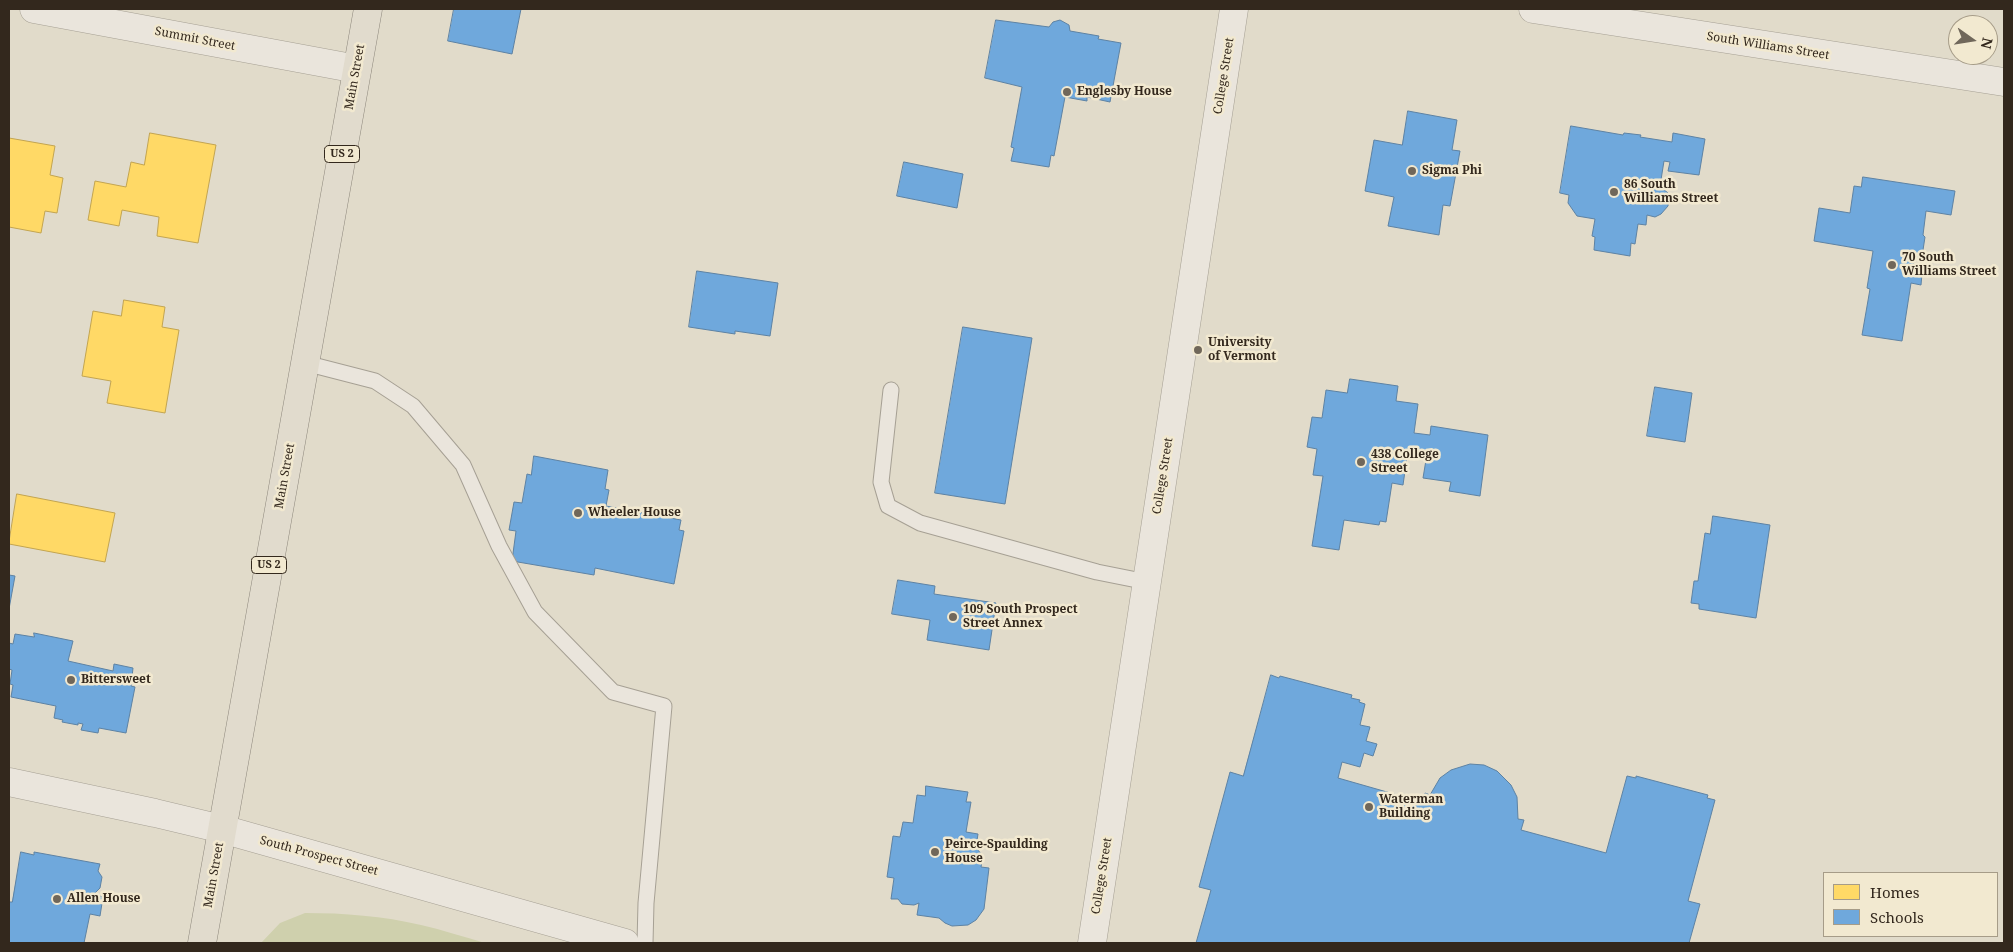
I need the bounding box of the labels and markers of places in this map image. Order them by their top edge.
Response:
place label: Englesby House [1077,85,1172,99]
marker: Englesby House [1061,86,1073,98]
place label: Sigma Phi [1422,164,1482,178]
marker: Sigma Phi [1406,165,1418,177]
place label: 86 South Williams Street [1624,178,1718,206]
marker: 86 South Williams Street [1608,186,1620,198]
place label: 70 South Williams Street [1902,251,1996,279]
marker: 70 South Williams Street [1886,259,1898,271]
place label: University of Vermont [1208,336,1276,364]
marker: University of Vermont [1192,344,1204,356]
place label: 438 College Street [1371,448,1439,476]
marker: 438 College Street [1355,456,1367,468]
place label: Wheeler House [588,506,681,520]
marker: Wheeler House [572,507,584,519]
place label: 109 South Prospect Street Annex [963,603,1078,631]
marker: 109 South Prospect Street Annex [947,611,959,623]
place label: Bittersweet [81,673,151,687]
marker: Bittersweet [65,674,77,686]
place label: Waterman Building [1379,793,1443,821]
marker: Waterman Building [1363,801,1375,813]
place label: Peirce-Spaulding House [945,838,1048,866]
marker: Peirce-Spaulding House [929,846,941,858]
place label: Allen House [67,892,140,906]
marker: Allen House [51,893,63,905]

